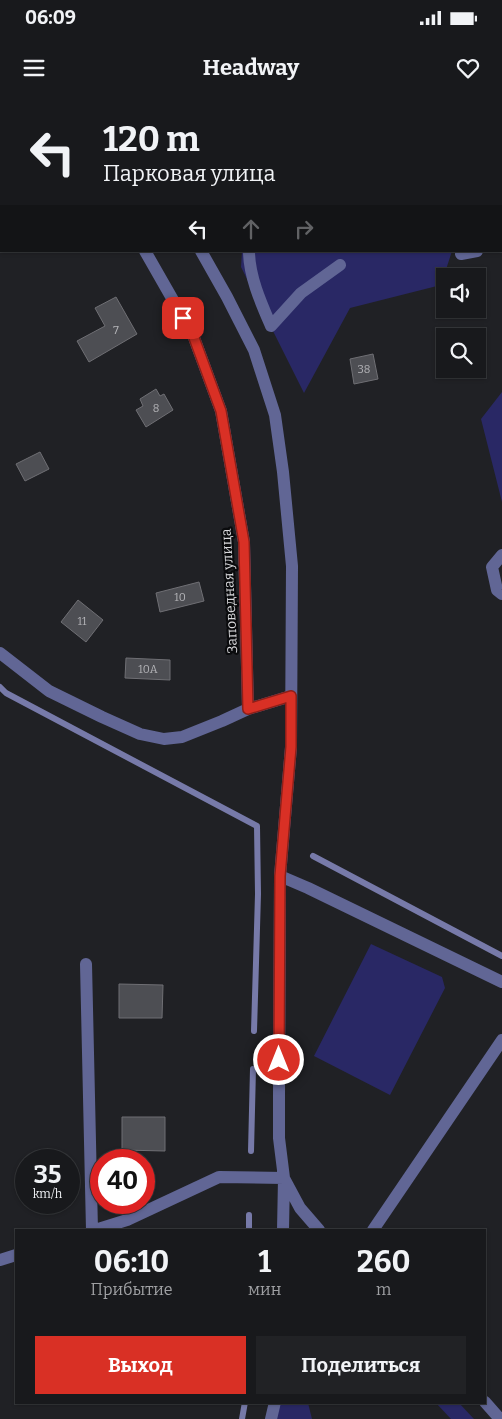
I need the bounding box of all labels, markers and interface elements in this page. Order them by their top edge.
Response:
text: 06:09 [25,6,76,29]
icon: menu [20,54,48,82]
text: Headway [203,54,299,81]
icon: heart [454,54,482,82]
text: 120 m [103,118,200,160]
icon: left [20,120,85,185]
text: Парковая улица [103,160,276,187]
icon: left [184,215,212,243]
icon: ahead [237,215,265,243]
icon: right [290,215,318,243]
map controls [436,268,486,378]
button: sound [436,268,486,318]
pin [162,297,204,339]
icon: arrive [169,304,197,332]
house number: 7 [113,324,119,337]
button: search [436,328,486,378]
house number: 38 [358,363,370,376]
house number: 8 [153,402,159,415]
street label: Заповедная улица [218,528,241,654]
house number: 10 [174,591,186,604]
house number: 11 [78,615,87,628]
house number: 10А [138,663,158,676]
position arrow [252,1033,304,1085]
speed limit sign: 40 [90,1149,155,1214]
text: 35 [33,1160,62,1190]
text: km/h [33,1187,62,1201]
text: 06:10 [94,1244,169,1280]
text: 1 [258,1244,271,1280]
text: 260 [357,1244,410,1280]
text: Прибытие [91,1280,173,1299]
text: мин [248,1280,281,1299]
text: m [376,1280,391,1299]
button: Выход [35,1336,246,1394]
button: Поделиться [256,1336,466,1394]

